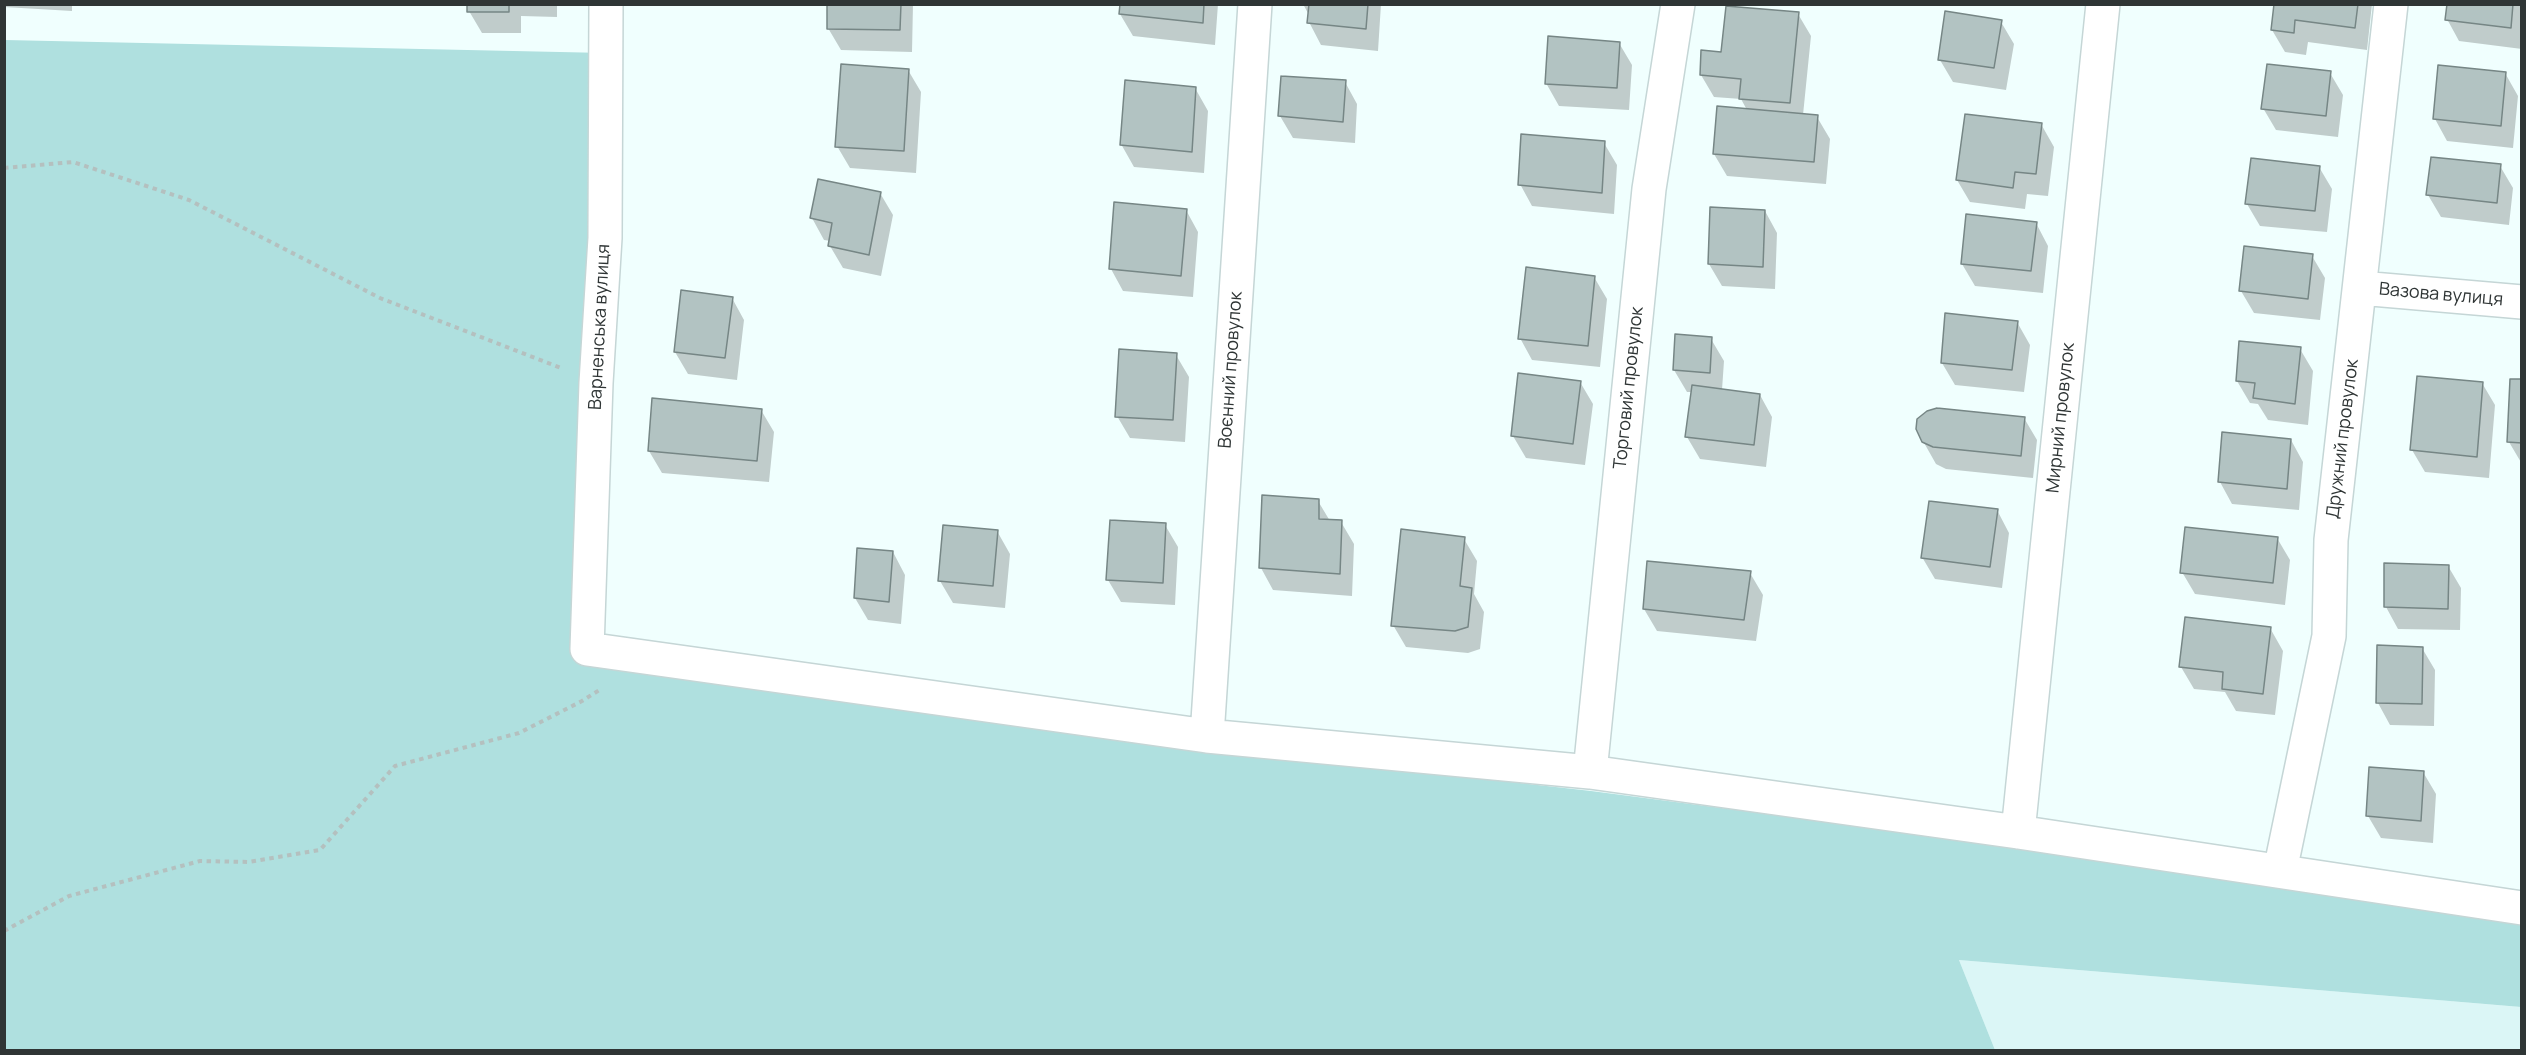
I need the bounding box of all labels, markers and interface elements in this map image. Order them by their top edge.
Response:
street label: Варненська вулиця [585,244,615,410]
street label: Вазова вулиця [2378,279,2504,311]
street label: Воєнний провулок [1215,291,1247,449]
street label: Торговий провулок [1610,306,1648,470]
street label: Мирний провулок [2042,342,2080,494]
street label: Дружний провулок [2322,358,2364,520]

